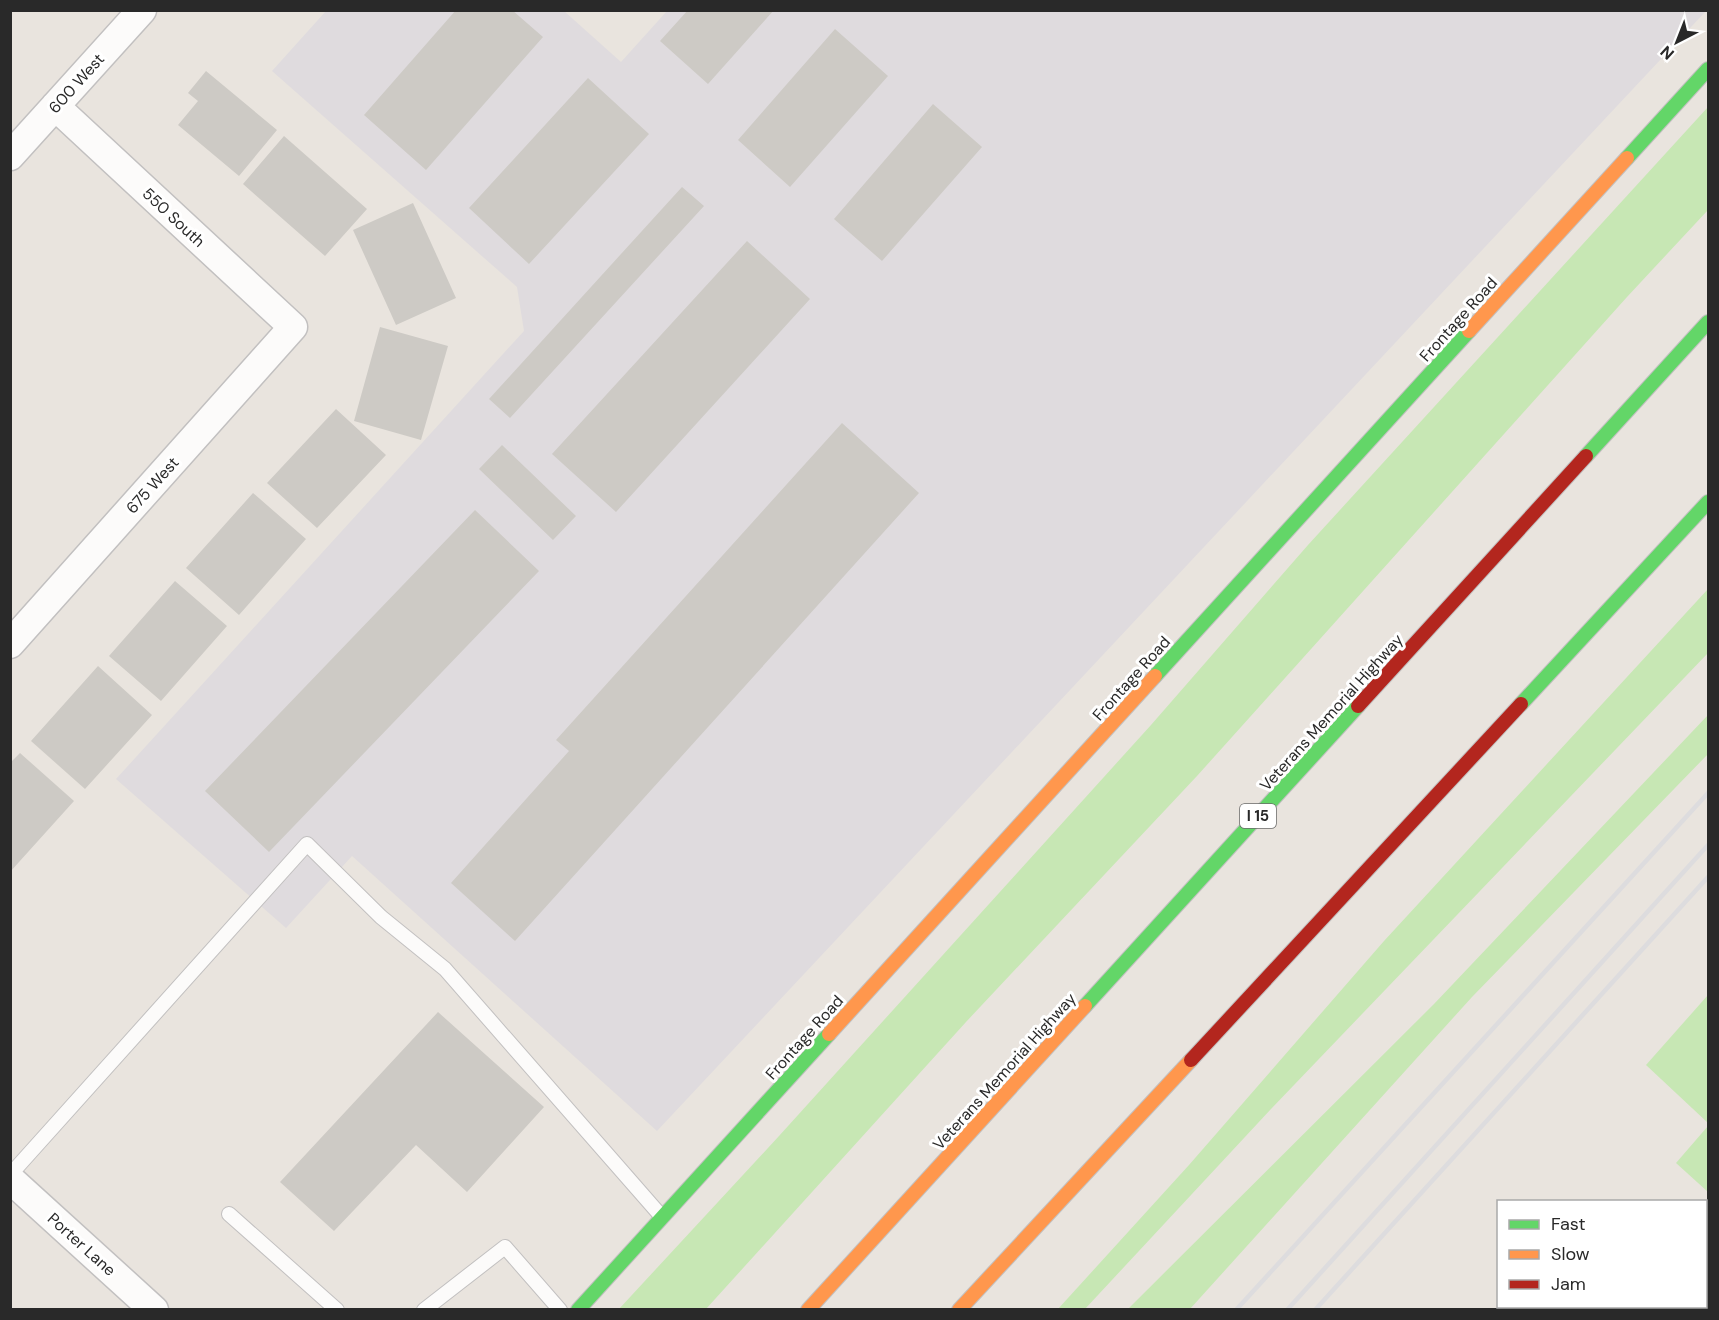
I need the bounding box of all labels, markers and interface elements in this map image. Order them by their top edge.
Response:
north arrow [1647,12,1707,72]
text: N [1656,41,1679,64]
street label: 600 West [44,49,109,118]
street label: 550 South [138,183,209,252]
street label: Frontage Road [1415,273,1502,366]
street label: 675 West [121,453,183,518]
street label: Veterans Memorial Highway [1255,629,1408,795]
street label: Frontage Road [1088,632,1175,725]
road number: I 15 [1240,804,1276,828]
street label: Veterans Memorial Highway [928,988,1081,1154]
street label: Frontage Road [761,991,848,1084]
legend [1497,1200,1707,1308]
street label: Porter Lane [43,1208,120,1281]
text: Fast [1551,1212,1586,1236]
text: Slow [1551,1242,1590,1266]
text: Jam [1551,1272,1586,1296]

